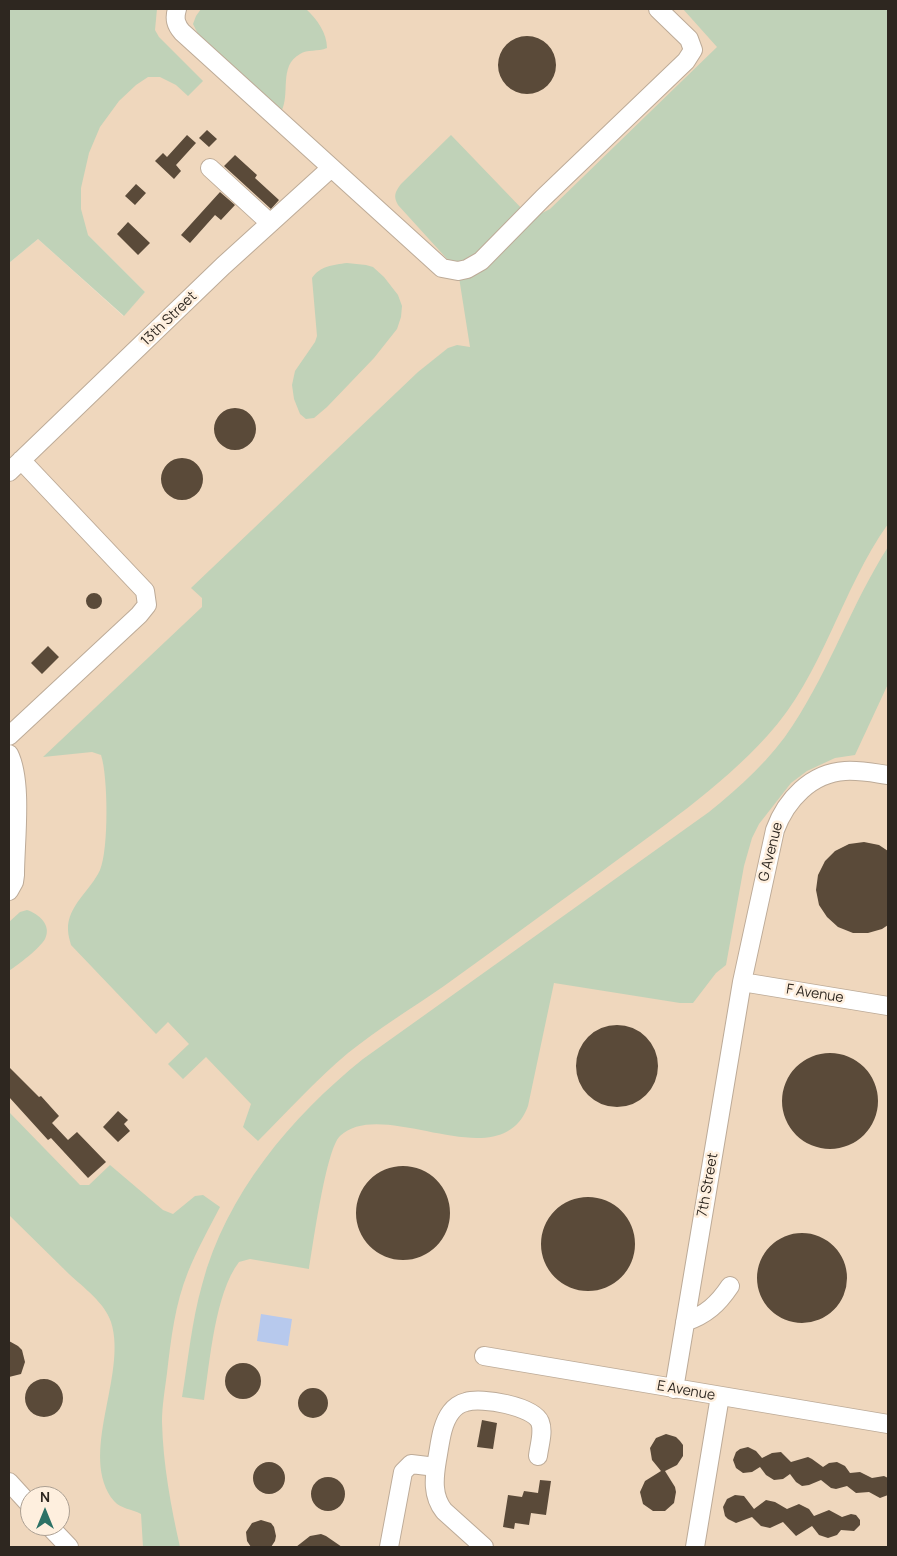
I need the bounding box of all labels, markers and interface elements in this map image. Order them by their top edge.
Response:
street label: 13th Street [138,288,200,350]
street label: G Avenue [756,821,786,883]
street label: F Avenue [785,981,845,1007]
street label: 7th Street [694,1152,722,1218]
street label: E Avenue [656,1378,716,1404]
north arrow [20,1486,70,1536]
text: N [40,1487,50,1506]

